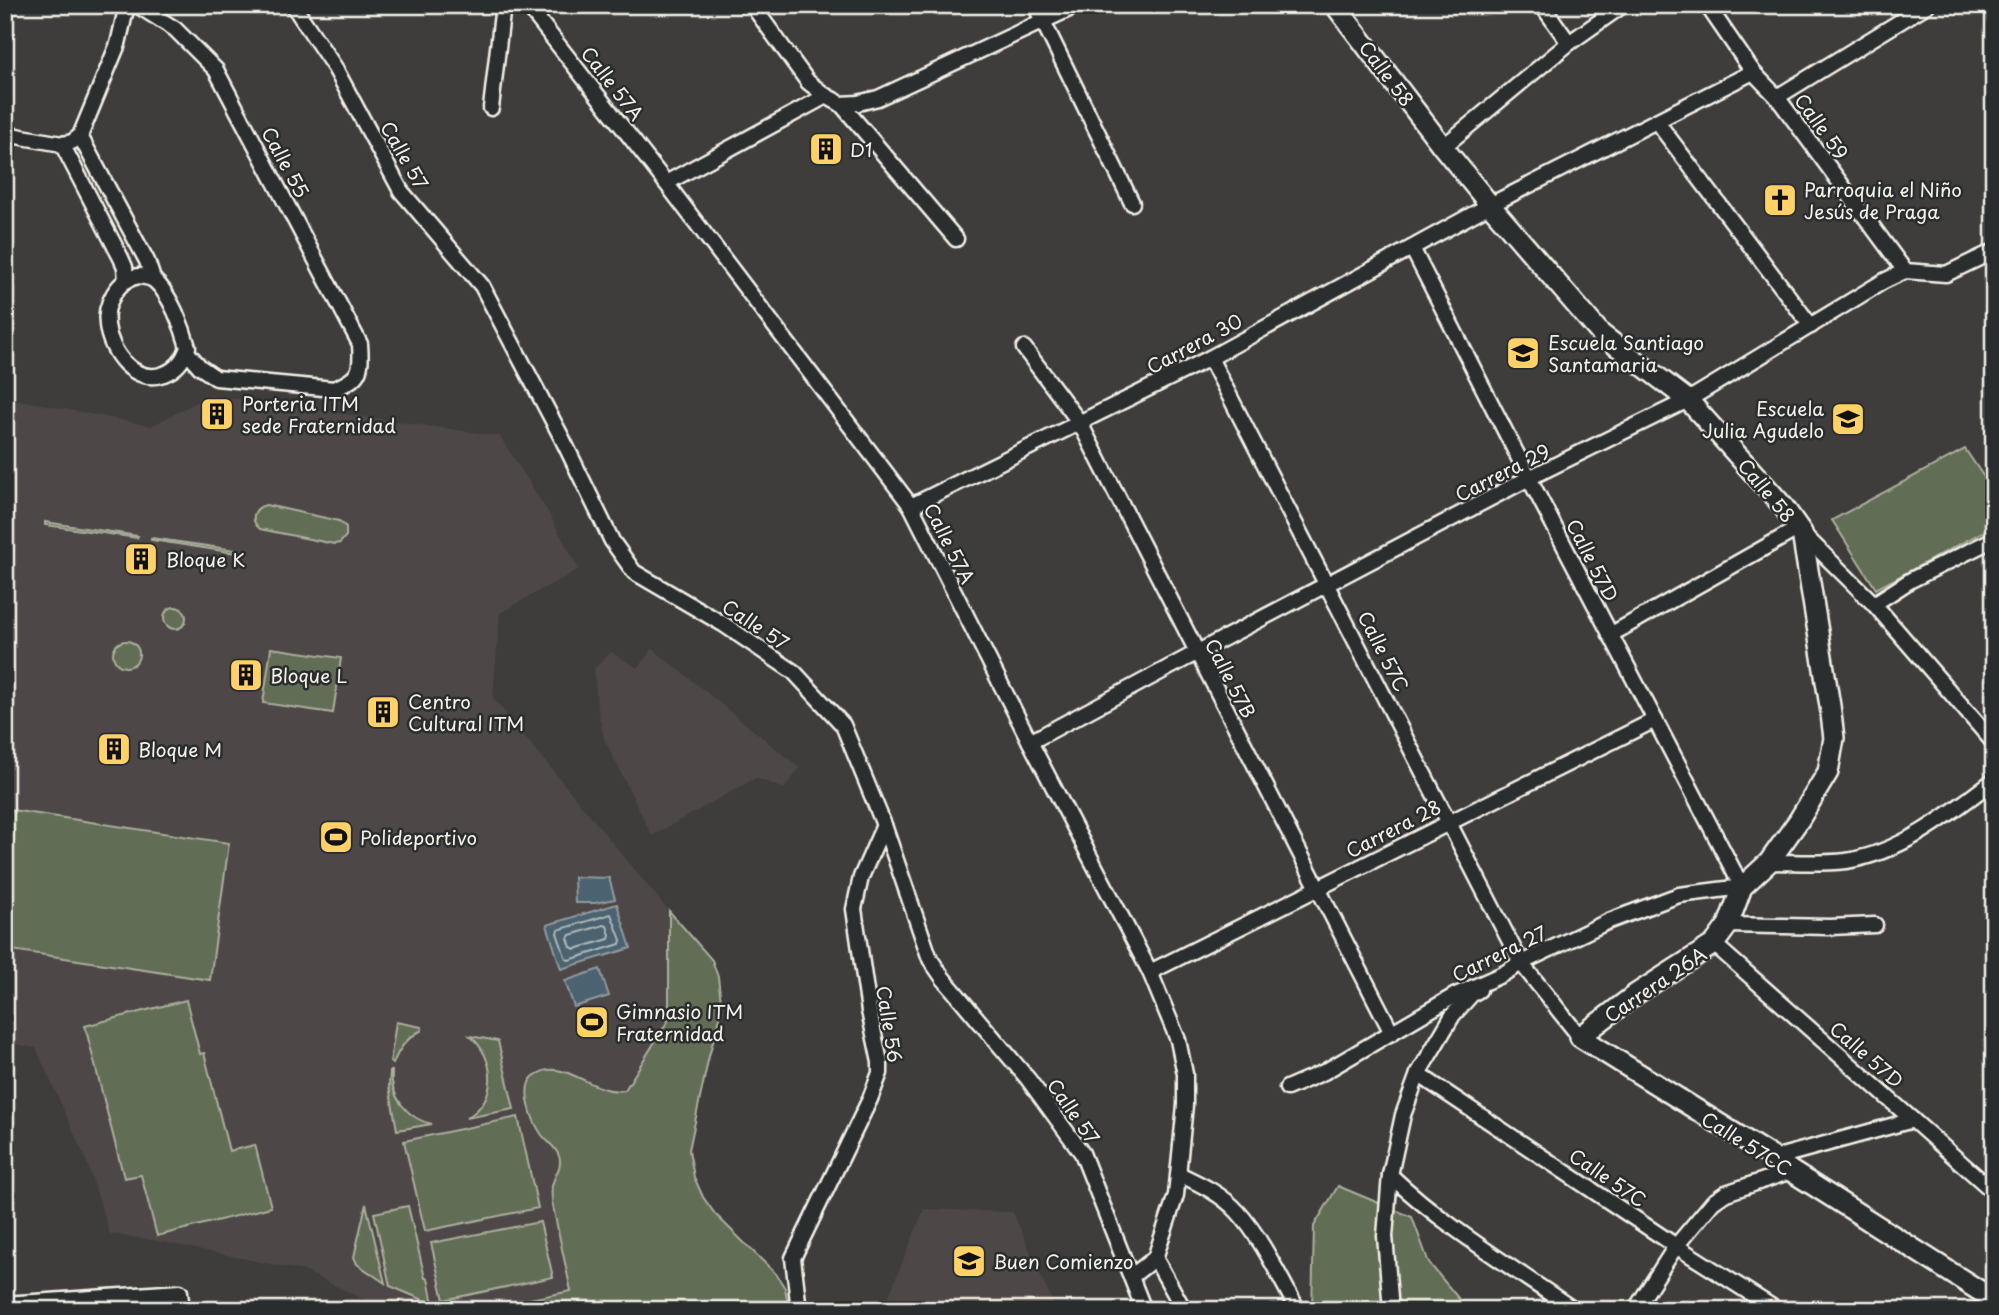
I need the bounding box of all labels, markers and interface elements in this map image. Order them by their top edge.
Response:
street label: Calle 58 [1353,34,1421,112]
street label: Calle 57A [575,40,651,126]
street label: Calle 59 [1788,87,1856,165]
street label: Calle 57 [374,116,436,195]
street label: Calle 55 [256,121,316,203]
building icon: D1 [807,130,845,168]
place label: D1 [850,135,872,163]
place label: Parroquia el Niño Jesús de Praga [1804,175,1962,225]
church icon: Parroquia el Niño Jesús de Praga [1761,181,1799,219]
street label: Carrera 30 [1141,306,1247,380]
place label: Escuela Santiago Santamaria [1548,328,1704,378]
school or university icon: Escuela Santiago Santamaria [1504,334,1542,372]
place label: Porteria ITM sede Fraternidad [242,389,396,439]
place label: Escuela Julia Agudelo [1702,394,1824,444]
building icon: Porteria ITM sede Fraternidad [198,395,236,433]
school or university icon: Escuela Julia Agudelo [1829,400,1867,438]
street label: Carrera 29 [1450,436,1554,508]
street label: Calle 58 [1732,452,1802,528]
street label: Calle 57A [918,498,982,588]
street label: Calle 57D [1560,514,1626,606]
building icon: Bloque K [122,540,160,578]
place label: Bloque K [166,545,245,573]
street label: Calle 57 [717,592,795,656]
street label: Calle 57C [1352,606,1416,696]
street label: Calle 57B [1199,633,1263,723]
building icon: Bloque L [227,656,265,694]
place label: Bloque L [270,661,347,689]
place label: Centro Cultural ITM [408,687,524,737]
building icon: Centro Cultural ITM [364,693,402,731]
building icon: Bloque M [95,730,133,768]
place label: Bloque M [138,735,222,763]
street label: Carrera 28 [1341,792,1445,864]
sports icon: Polideportivo [317,818,355,856]
place label: Polideportivo [360,823,477,851]
street label: Carrera 27 [1447,918,1551,988]
street label: Carrera 26A [1598,939,1712,1029]
street label: Calle 56 [870,984,910,1064]
place label: Gimnasio ITM Fraternidad [616,997,743,1047]
sports icon: Gimnasio ITM Fraternidad [573,1003,611,1041]
street label: Calle 57D [1824,1014,1910,1094]
street label: Calle 57 [1041,1072,1107,1150]
street label: Calle 57CC [1696,1104,1798,1182]
street label: Calle 57C [1564,1141,1652,1213]
school or university icon: Buen Comienzo [950,1242,988,1280]
place label: Buen Comienzo [993,1247,1134,1275]

